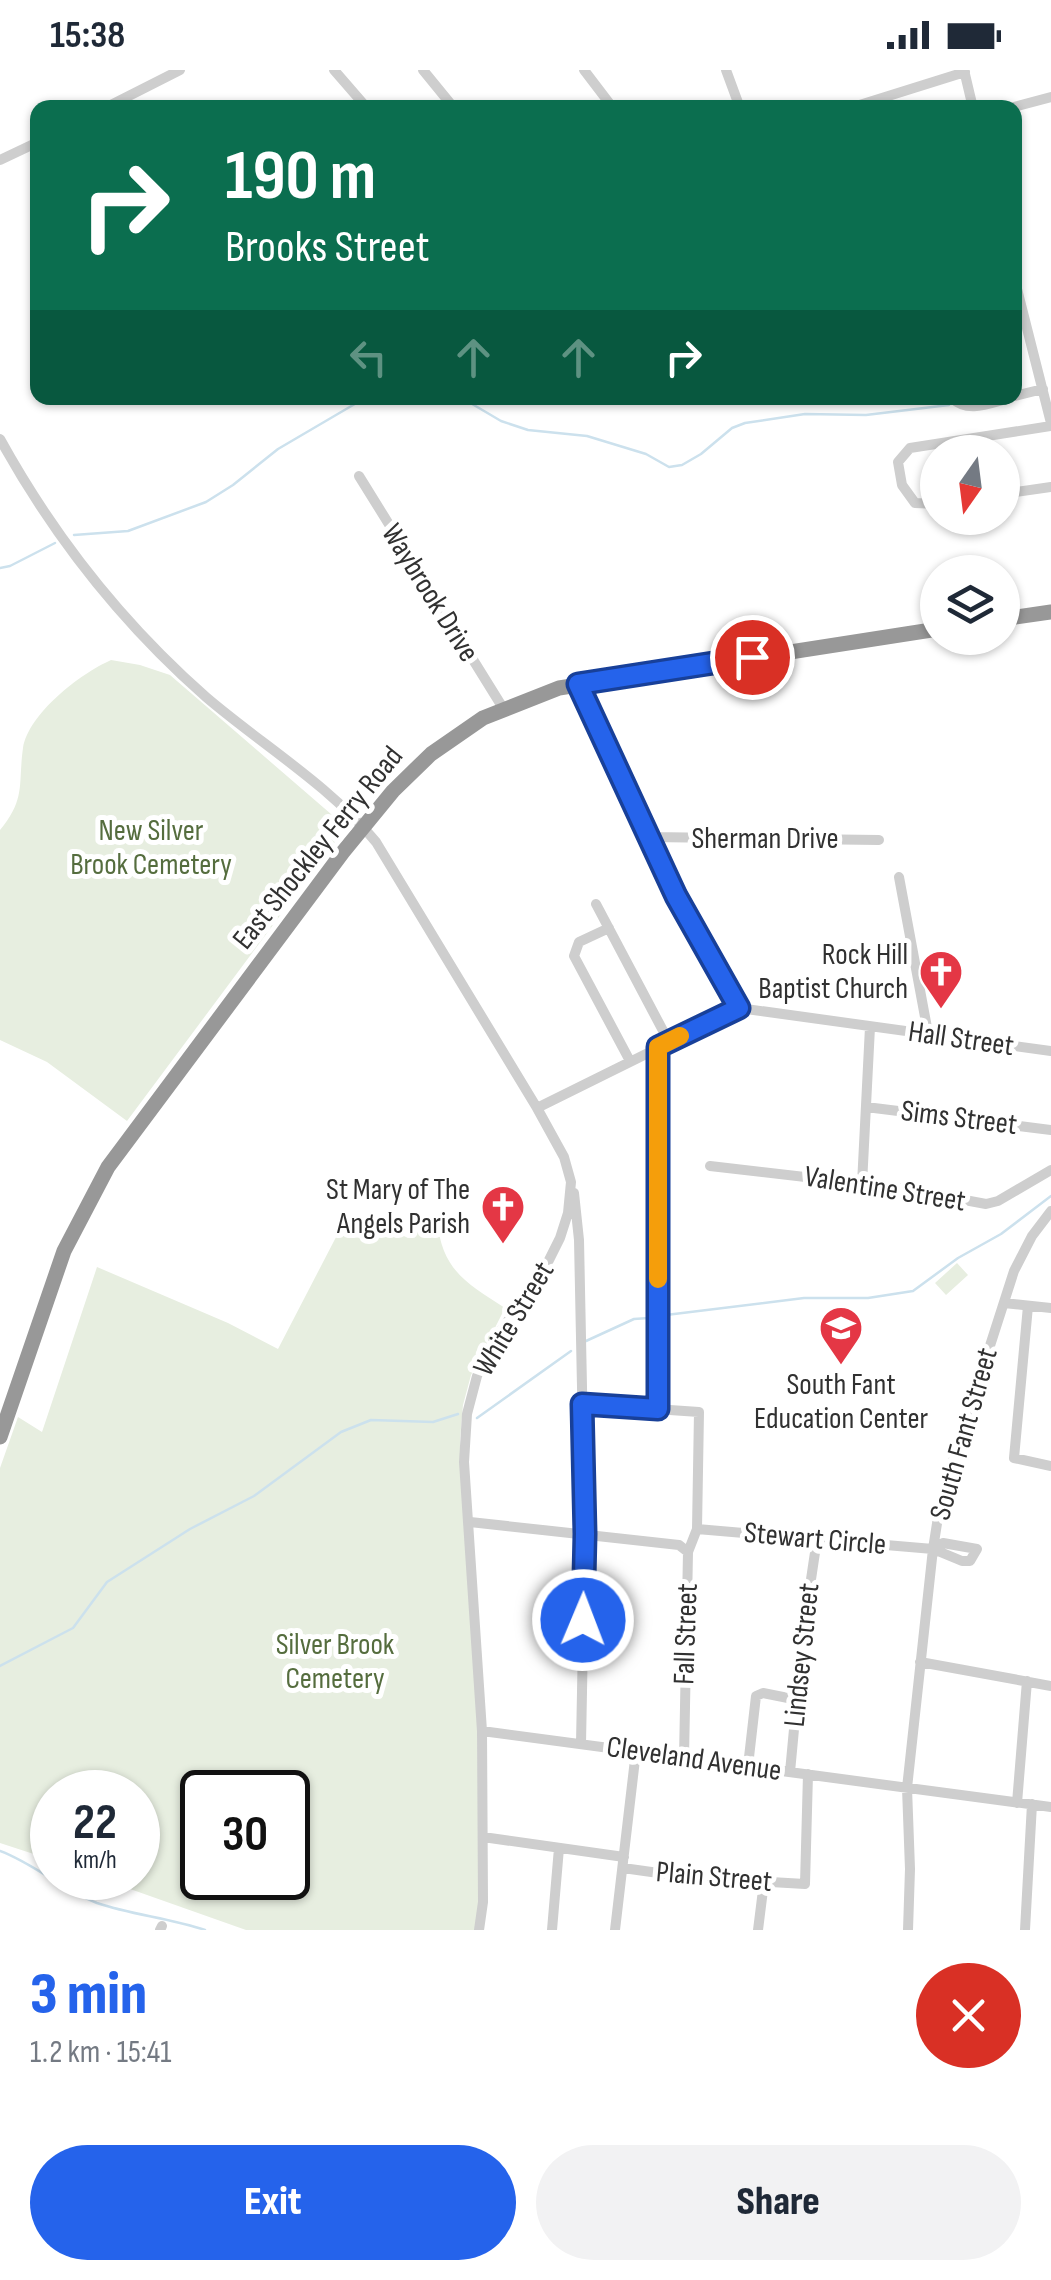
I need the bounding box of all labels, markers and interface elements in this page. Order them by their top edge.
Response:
text: 15:38 [50,13,125,58]
text: 190 m [225,135,376,219]
icon: right [60,140,190,270]
text: Brooks Street [225,220,429,275]
icon: left [341,330,396,385]
icon: ahead [446,330,501,385]
icon: ahead [551,330,606,385]
icon: right [656,330,711,385]
north arrow [920,435,1020,535]
map controls [920,435,1020,655]
street label: Waybrook Drive [373,517,487,669]
button: layers [920,555,1020,655]
pin [710,615,795,700]
icon: arrive [725,630,780,685]
street label: East Shockley Ferry Road [225,739,411,957]
park label: New Silver Brook Cemetery [70,813,232,883]
street label: Sherman Drive [691,821,839,857]
place label: Rock Hill Baptist Church [758,937,908,1007]
church icon: Rock Hill Baptist Church [918,949,964,1010]
street label: Hall Street [906,1014,1016,1064]
street label: Sims Street [899,1093,1019,1143]
street label: Valentine Street [802,1159,968,1219]
place label: St Mary of The Angels Parish [326,1172,470,1242]
church icon: St Mary of The Angels Parish [480,1184,526,1245]
street label: White Street [466,1255,562,1383]
school or university icon: South Fant Education Center [818,1305,864,1366]
street label: South Fant Street [922,1344,1006,1524]
place label: South Fant Education Center [754,1367,928,1437]
street label: Stewart Circle [742,1515,888,1563]
position arrow [531,1568,635,1672]
street label: Lindsey Street [777,1581,827,1729]
street label: Fall Street [666,1583,706,1685]
park label: Silver Brook Cemetery [276,1627,395,1697]
street label: Cleveland Avenue [604,1729,784,1789]
speed limit sign: 30 [180,1770,310,1900]
text: 22 [73,1793,117,1853]
text: km/h [73,1845,117,1876]
street label: Plain Street [655,1854,773,1900]
text: 3 min [30,1959,147,2031]
button: close [916,1963,1021,2068]
text: 1.2 km · 15:41 [30,2033,172,2072]
button: Exit [30,2145,516,2260]
button: Share [536,2145,1021,2260]

